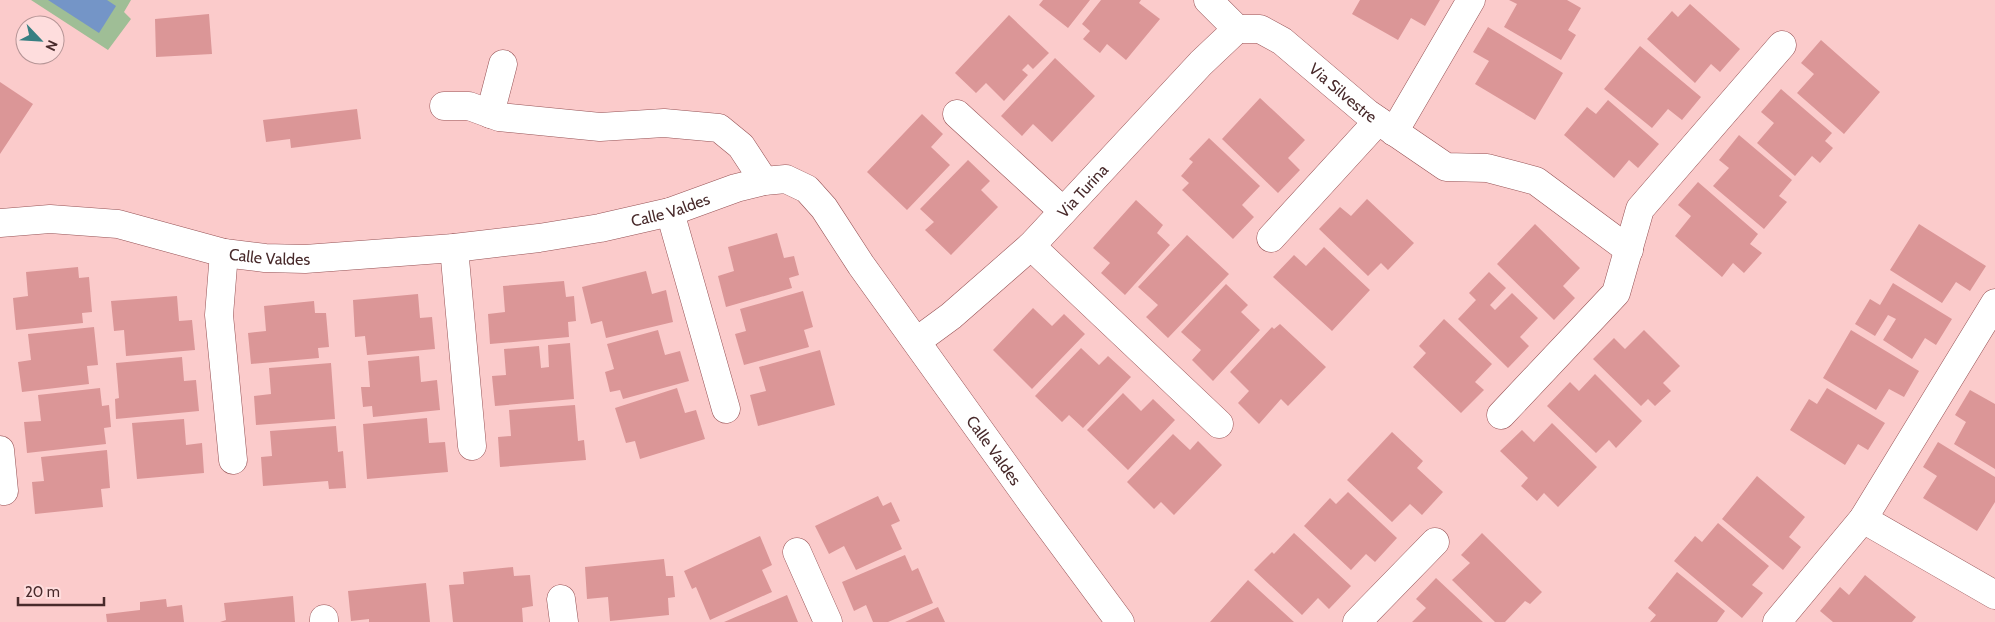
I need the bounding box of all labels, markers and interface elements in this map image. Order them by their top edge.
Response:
north arrow [15,15,65,65]
text: N [42,37,62,54]
street label: Via Silvestre [1305,59,1380,127]
street label: Via Turina [1053,160,1112,222]
street label: Calle Valdes [629,189,713,231]
street label: Calle Valdes [228,245,311,269]
street label: Calle Valdes [962,412,1025,489]
scale bar [18,574,104,606]
text: 20 m [25,583,60,601]

